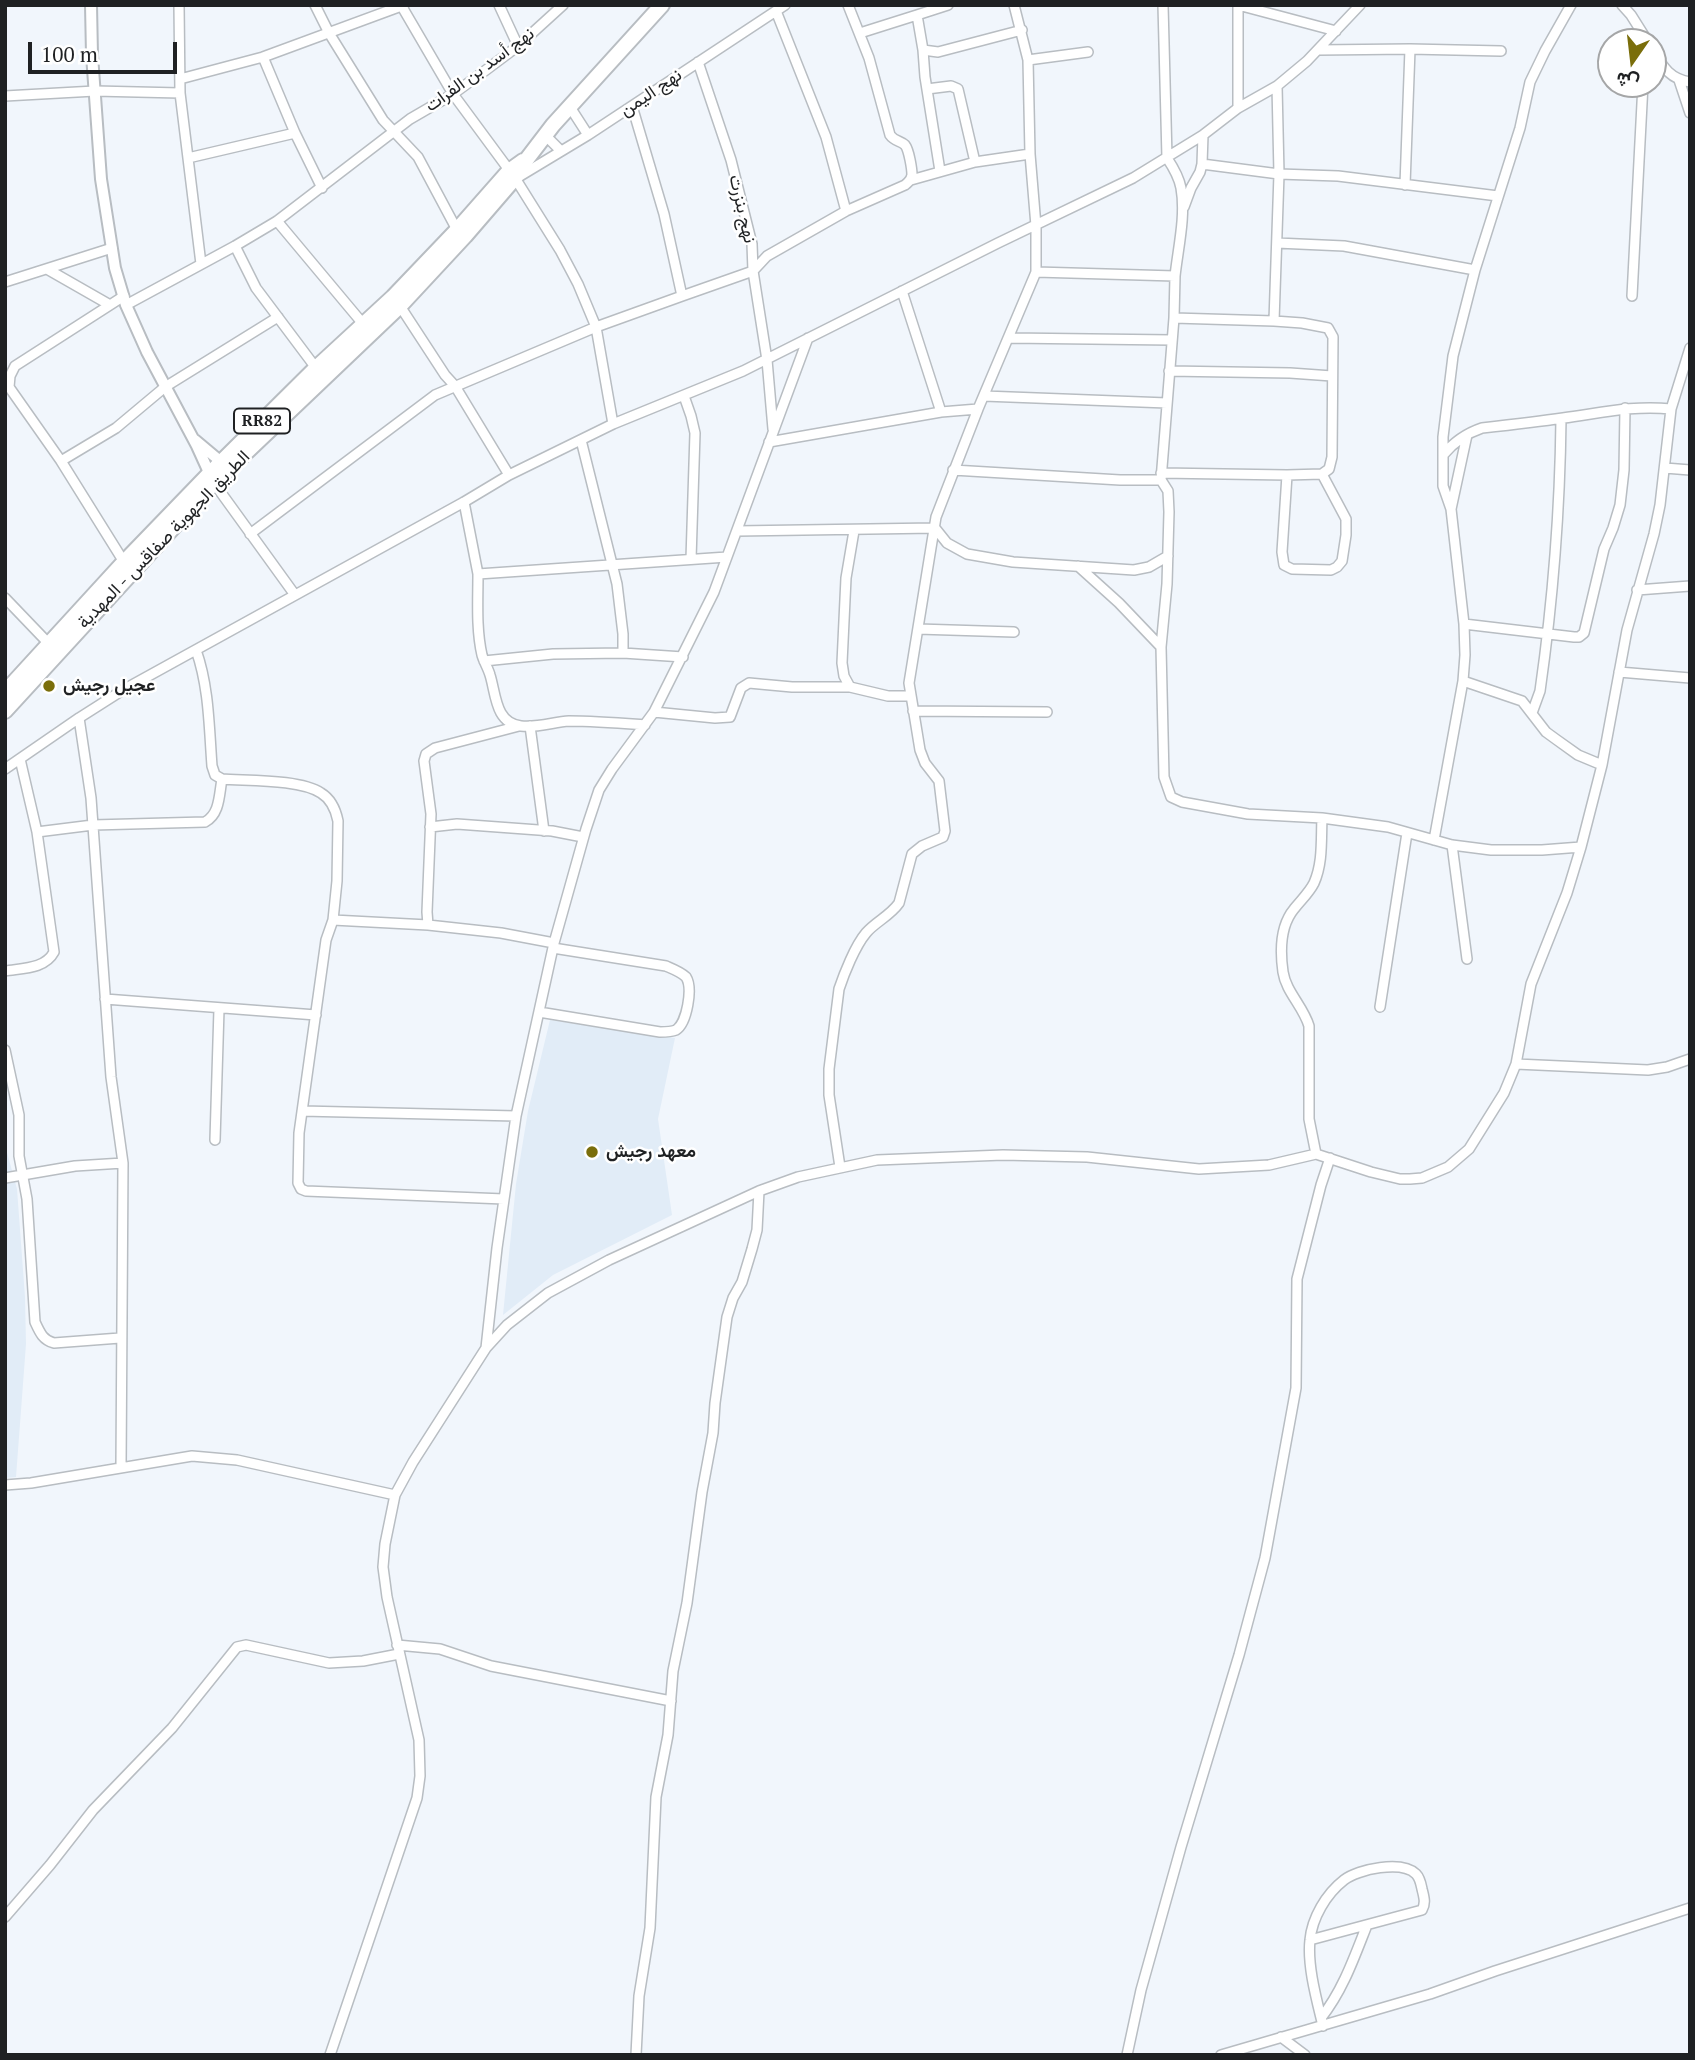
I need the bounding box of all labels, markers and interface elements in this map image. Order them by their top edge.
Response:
street label: نهج أسد بن الفرات [421,23,539,117]
scale bar [32,28,180,72]
north arrow [1597,28,1667,98]
text: 100 m [41,40,98,68]
street label: نهج اليمن [616,64,686,122]
text: ش [1613,67,1641,97]
street label: نهج بنزرت [724,173,760,245]
road number: RR82 [234,408,290,434]
street label: الطريق الجهوية صفاقس - المهدية [73,447,255,633]
place label: عجيل رجيش [63,675,155,697]
marker: عجيل رجيش [41,678,57,694]
place label: معهد رجيش [606,1141,696,1163]
marker: معهد رجيش [584,1144,600,1160]

